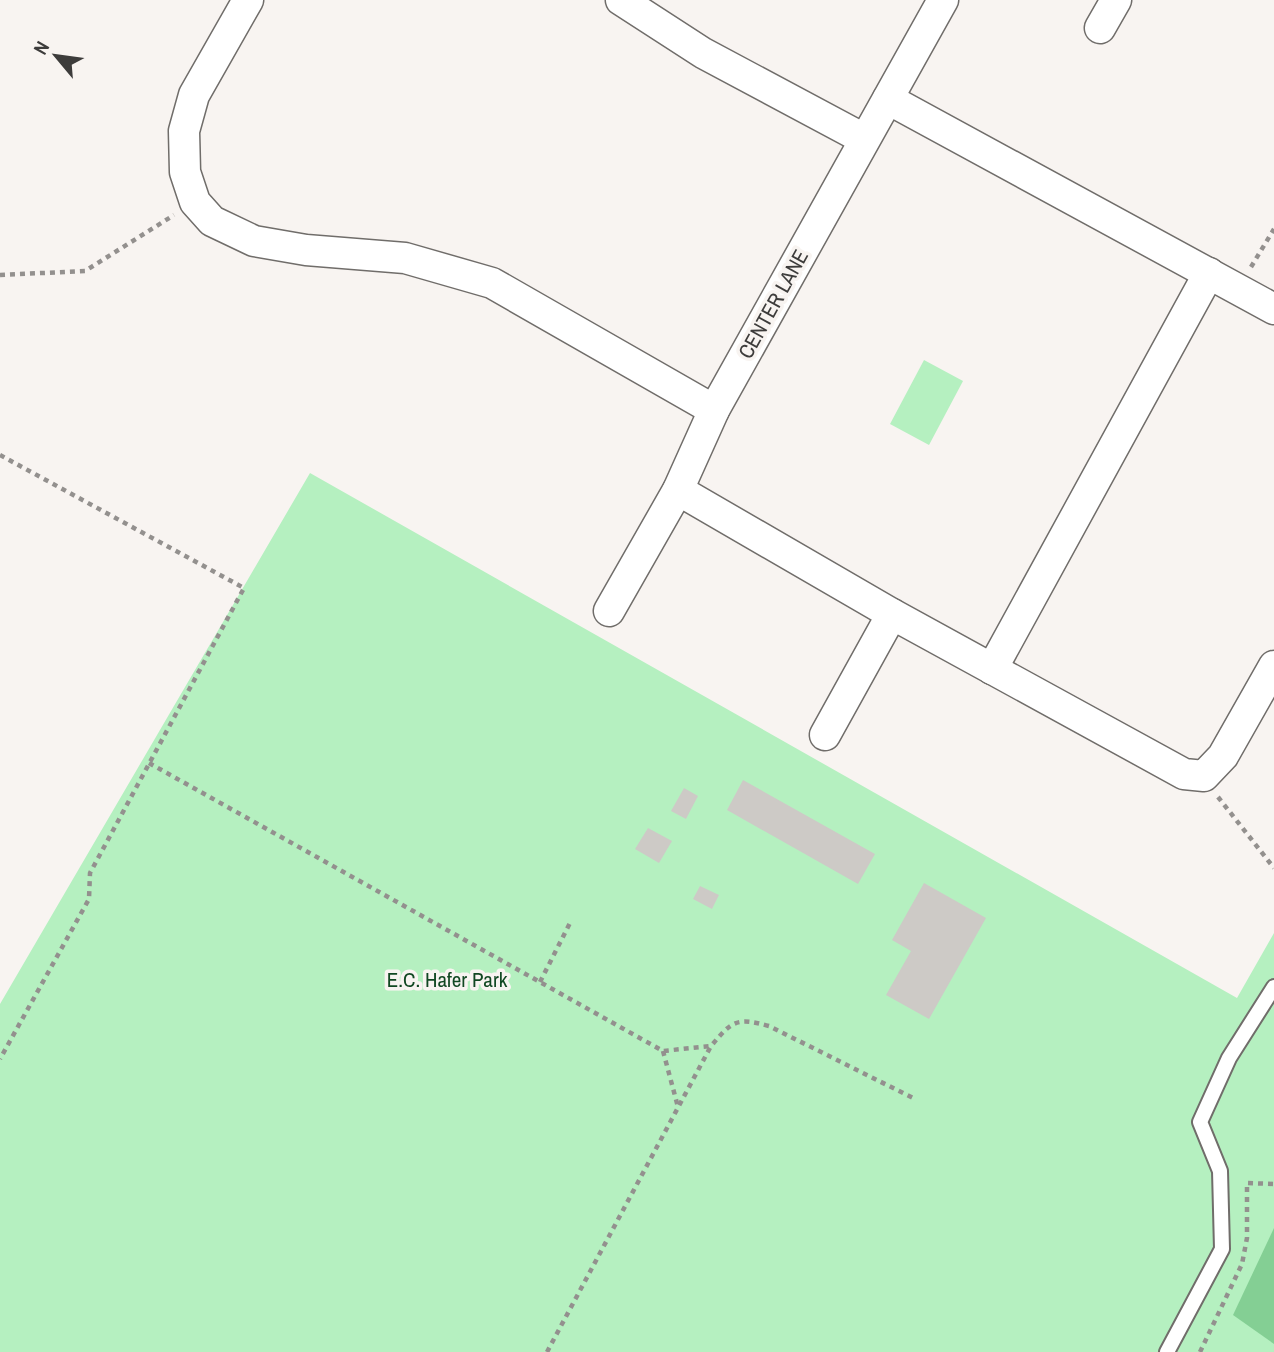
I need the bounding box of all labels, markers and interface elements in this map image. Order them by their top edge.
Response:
north arrow [21,21,91,91]
text: N [27,37,55,59]
street label: CENTER LANE [731,244,815,364]
park label: E.C. Hafer Park [387,965,508,994]

